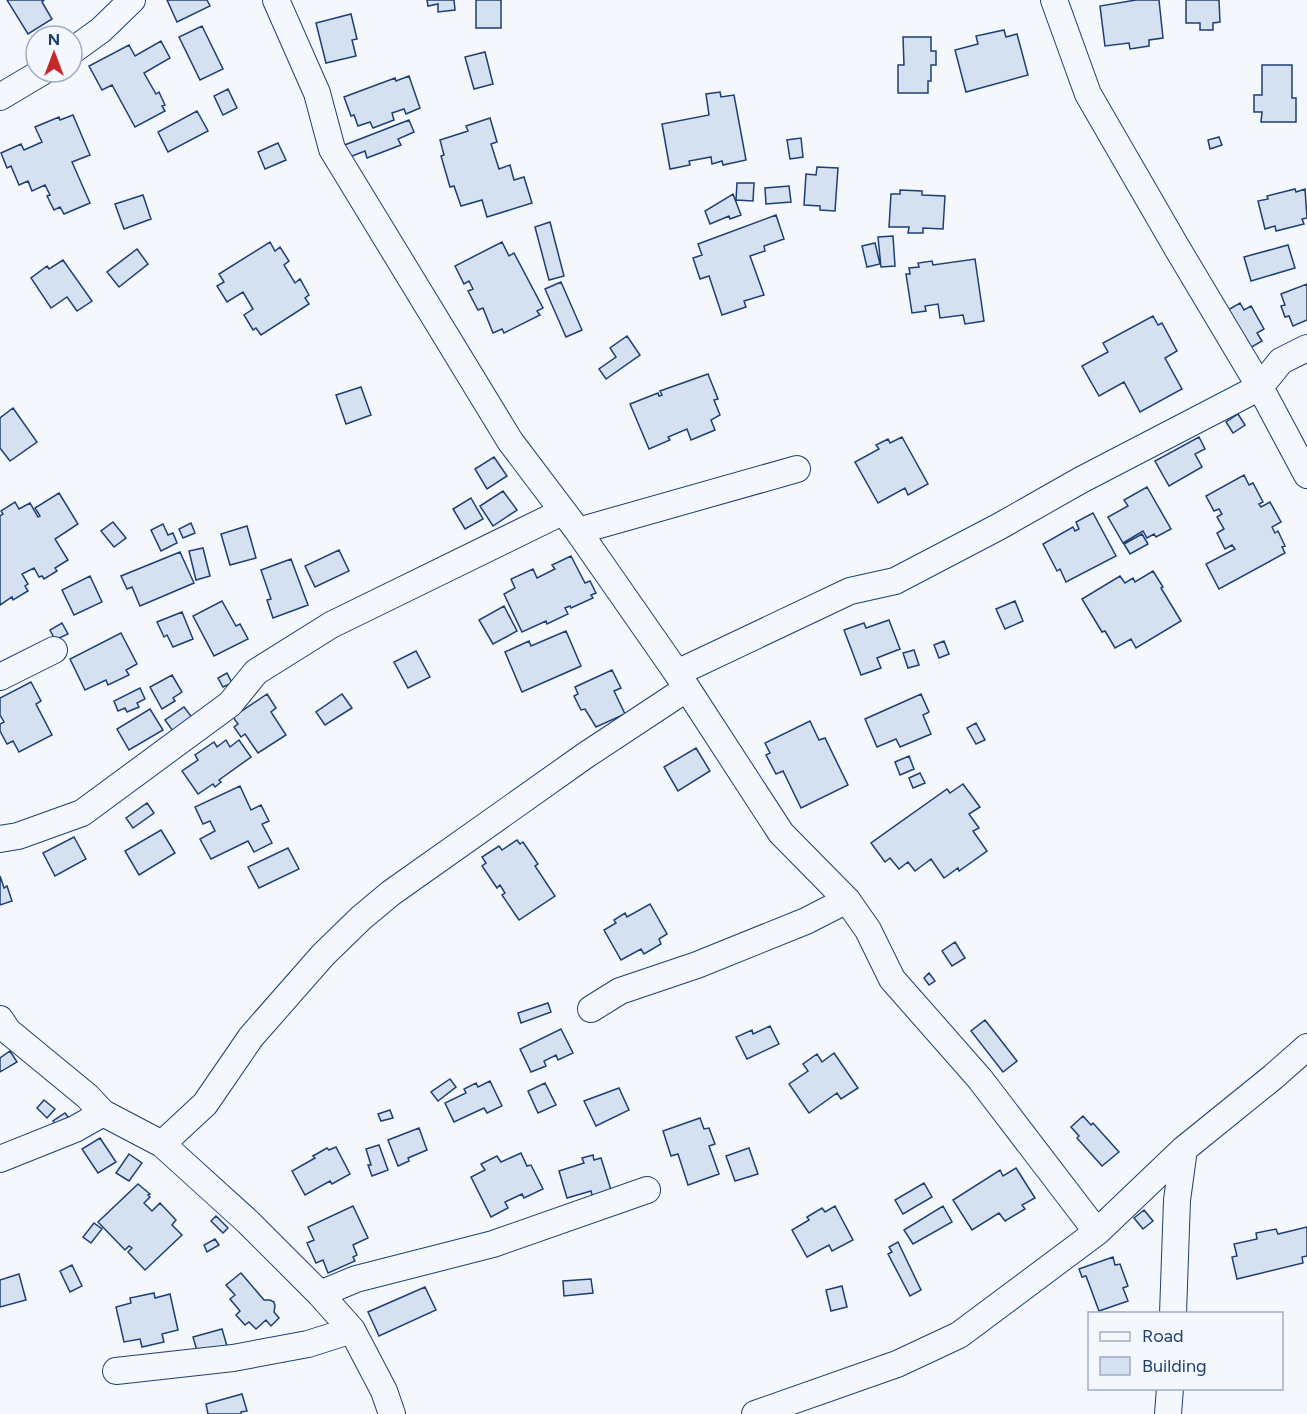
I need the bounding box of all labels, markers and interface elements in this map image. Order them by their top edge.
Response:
north arrow [24,24,84,84]
text: N [48,30,60,49]
legend [1088,1312,1283,1390]
text: Road [1142,1325,1183,1347]
text: Building [1142,1355,1207,1377]

